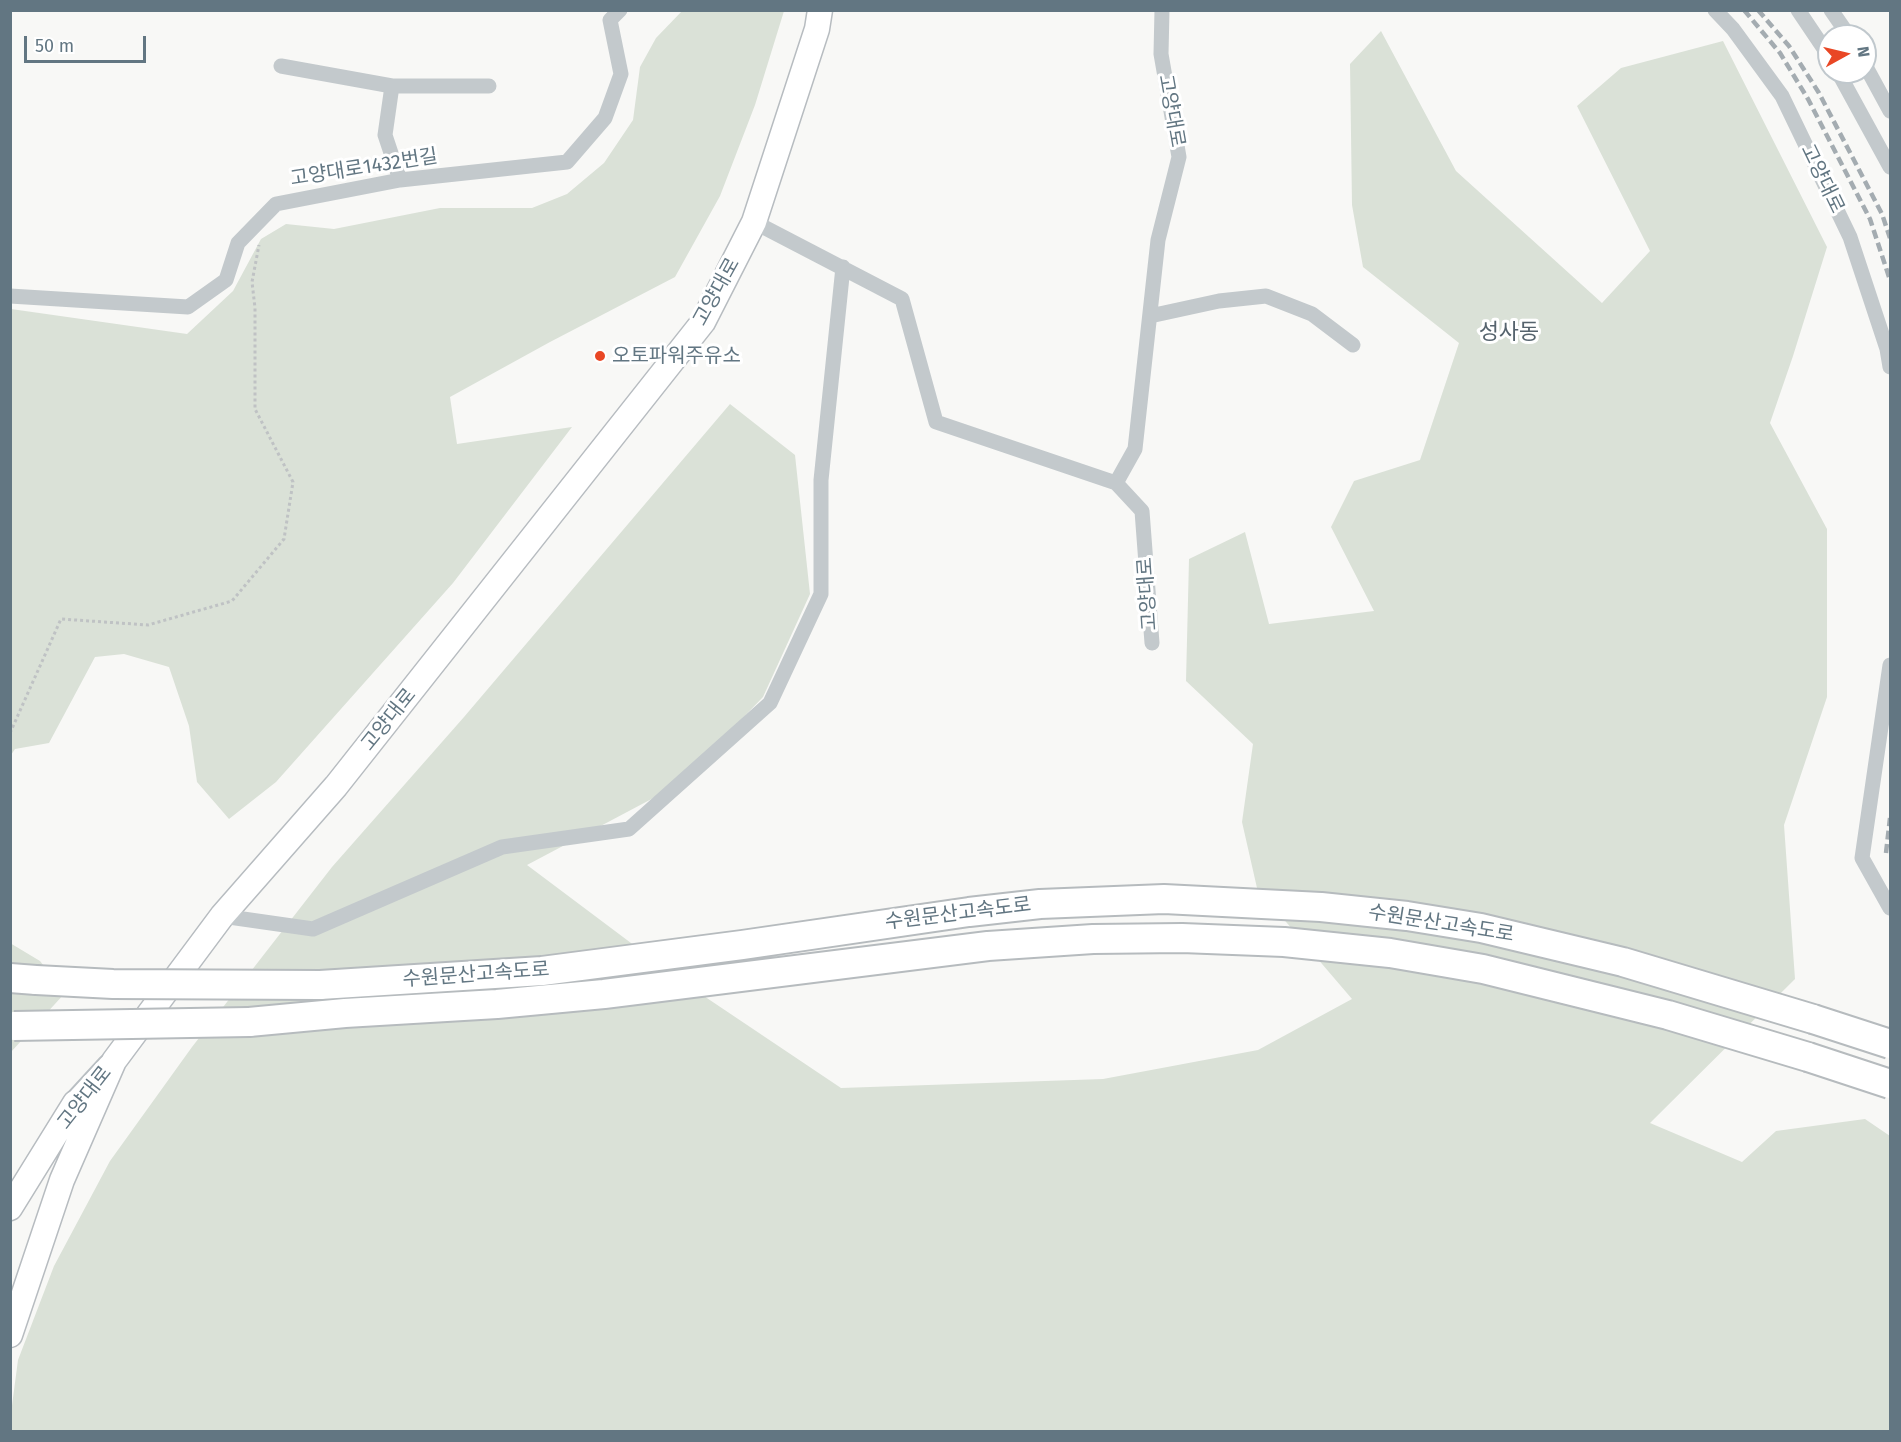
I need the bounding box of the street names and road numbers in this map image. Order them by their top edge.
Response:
street label: 고양대로 [1153,73,1189,149]
street label: 고양대로 [1795,141,1849,217]
street label: 고양대로1432번길 [289,144,439,192]
street label: 고양대로 [689,254,745,330]
street label: 고양대로 [1133,556,1163,632]
street label: 고양대로 [357,684,421,756]
street label: 수원문산고속도로 [883,893,1033,935]
street label: 수원문산고속도로 [1366,901,1516,947]
street label: 수원문산고속도로 [402,958,550,992]
street label: 고양대로 [53,1062,117,1134]

